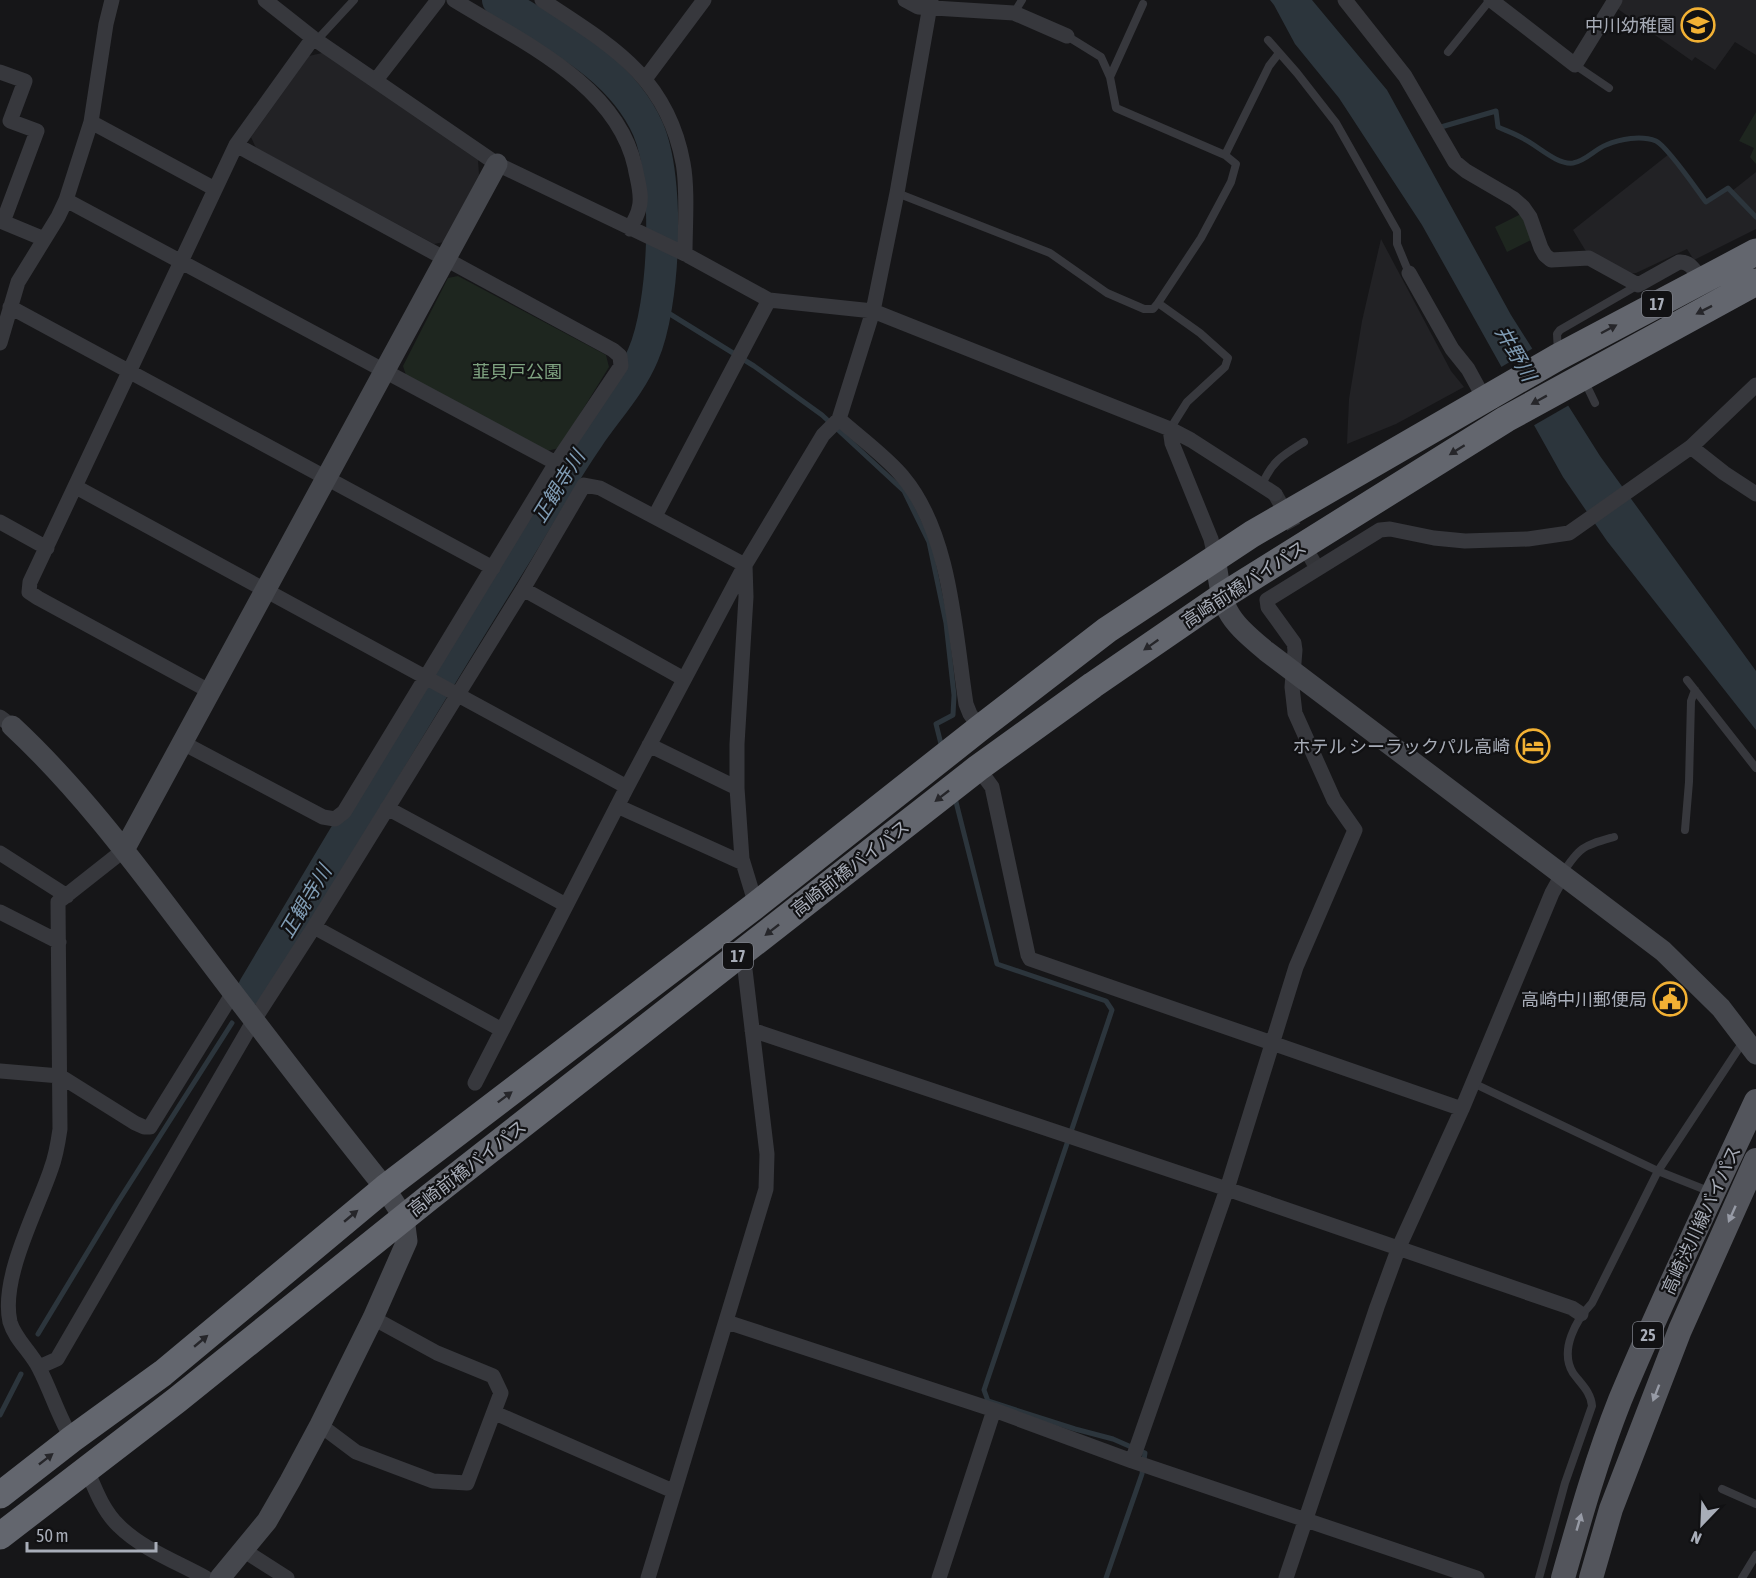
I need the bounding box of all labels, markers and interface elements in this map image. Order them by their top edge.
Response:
school or university icon: 中川幼稚園 [1680,7,1716,43]
place label: 中川幼稚園 [1585,15,1675,36]
road number: 17 [1642,291,1672,317]
one-way arrow [1696,305,1713,315]
water label: 井野川 [1491,321,1542,386]
one-way arrow [1601,324,1618,334]
park label: 韮貝戸公園 [472,361,562,382]
one-way arrow [1530,395,1547,405]
water label: 正観寺川 [527,444,590,526]
one-way arrow [1449,444,1465,455]
street label: 高崎前橋バイパス [1178,536,1310,632]
one-way arrow [1143,639,1159,651]
hotel icon: ホテル シーラックパル高崎 [1515,728,1551,764]
place label: ホテル シーラックパル高崎 [1292,736,1510,757]
one-way arrow [934,790,950,803]
street label: 高崎前橋バイパス [787,816,913,920]
water label: 正観寺川 [275,859,336,941]
one-way arrow [764,923,780,936]
road number: 17 [723,943,753,969]
public building icon: 高崎中川郵便局 [1652,981,1688,1017]
place label: 高崎中川郵便局 [1521,989,1647,1010]
one-way arrow [497,1090,513,1103]
street label: 高崎前橋バイパス [404,1116,530,1220]
street label: 高崎渋川線バイパス [1657,1142,1745,1298]
one-way arrow [1727,1205,1737,1223]
one-way arrow [343,1210,359,1223]
road number: 25 [1633,1322,1663,1348]
one-way arrow [193,1335,208,1348]
one-way arrow [1650,1384,1660,1402]
one-way arrow [38,1452,54,1465]
north arrow [1672,1494,1732,1554]
one-way arrow [1575,1513,1584,1531]
scale bar [27,1515,156,1553]
text: 50 m [36,1525,68,1546]
text: N [1688,1528,1704,1548]

